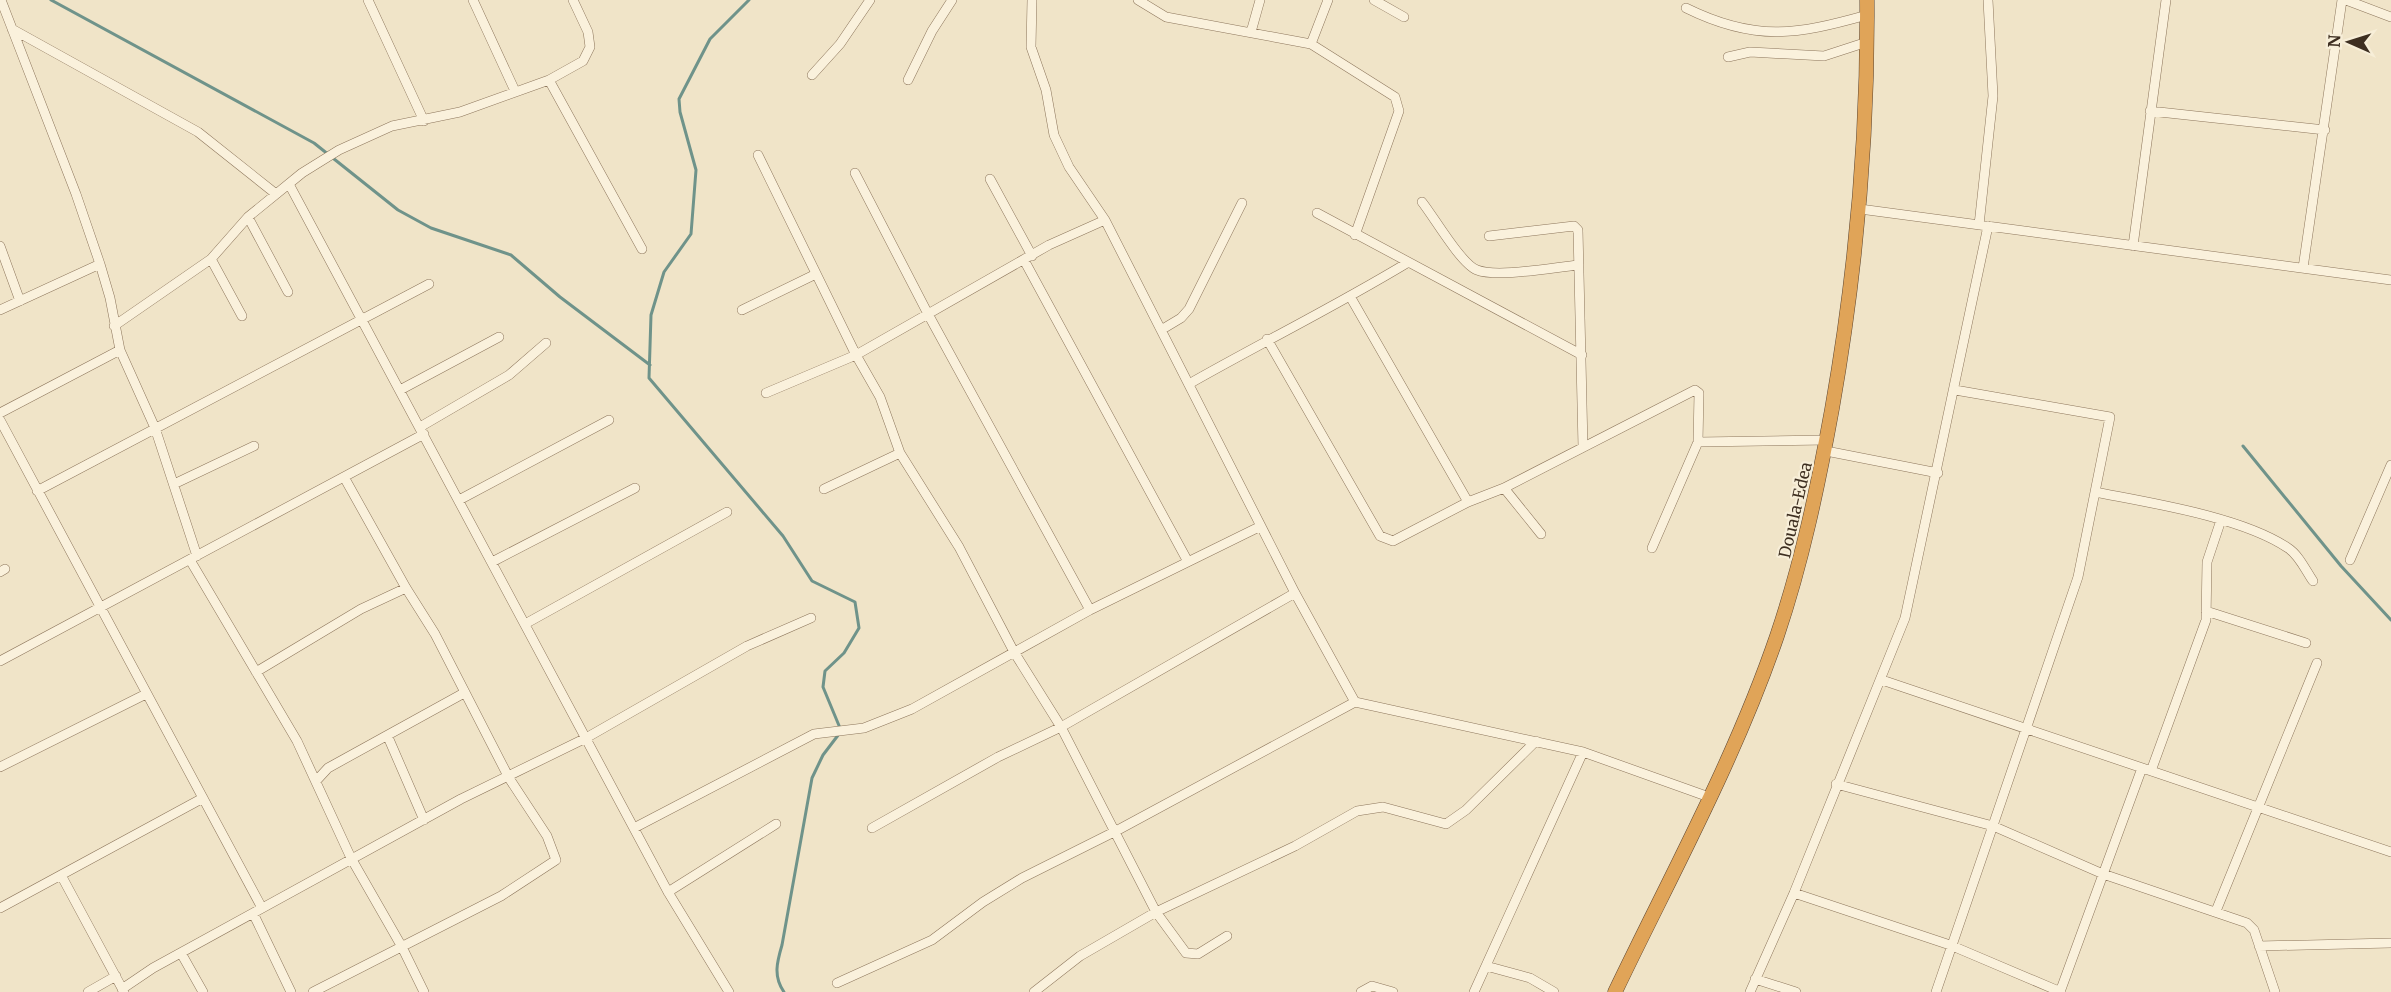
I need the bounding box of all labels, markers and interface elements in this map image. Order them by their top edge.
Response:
north arrow [2319,12,2379,72]
text: N [2324,34,2344,48]
street label: Douala-Edea [1774,460,1816,560]

